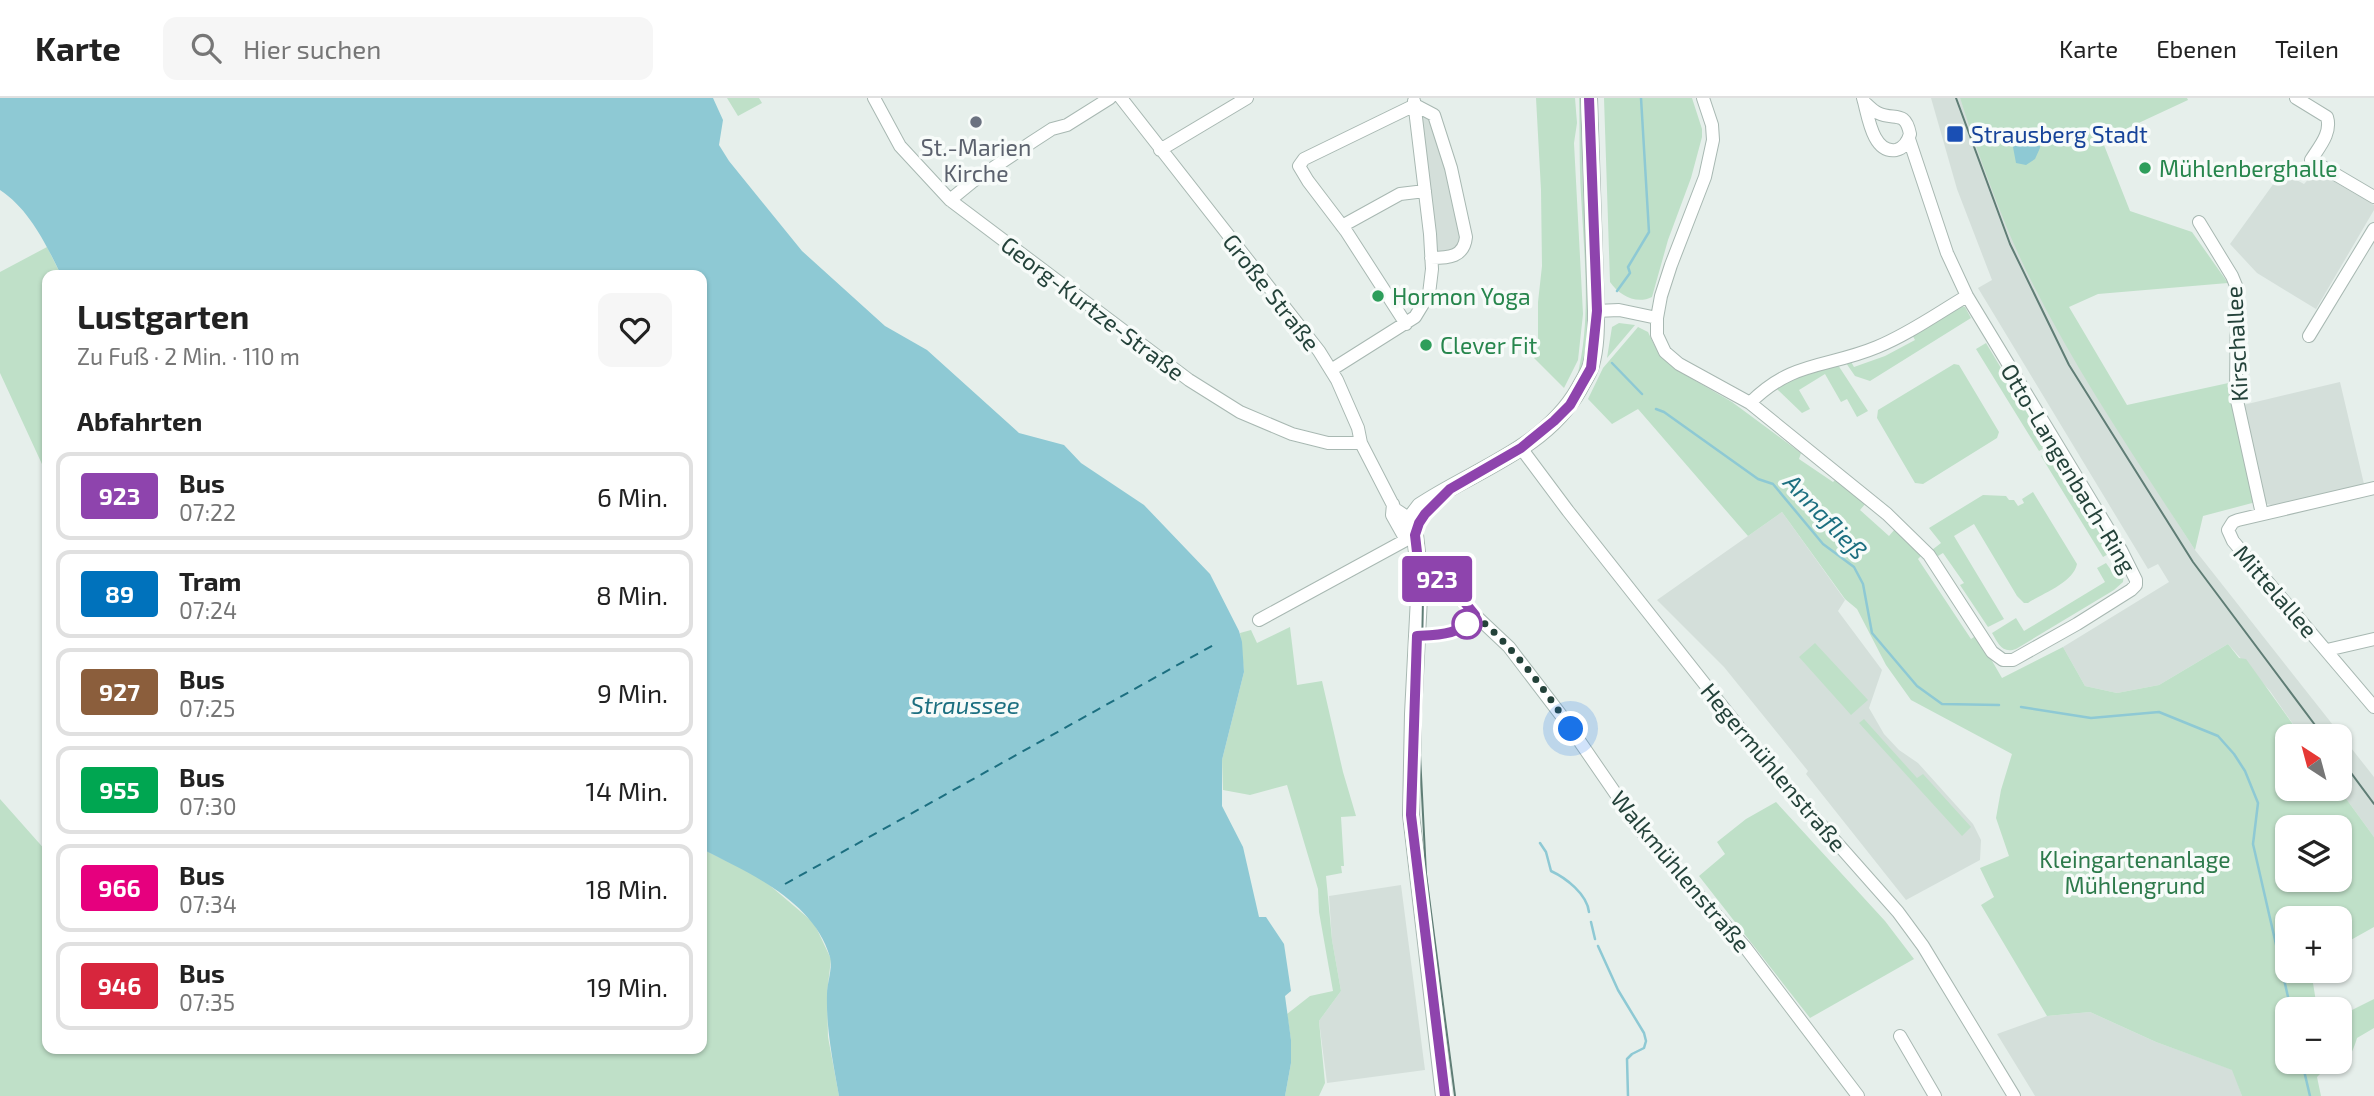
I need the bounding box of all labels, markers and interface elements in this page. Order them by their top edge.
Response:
search box [163,17,653,80]
text: Karte [35,28,121,68]
icon: search [187,29,225,67]
text: Hier suchen [243,33,381,64]
text: Karte [2059,34,2118,63]
text: Ebenen [2156,34,2237,63]
text: Teilen [2275,34,2339,63]
marker: St.-Marien Kirche [968,114,984,130]
place label: Strausberg Stadt [1971,120,2148,148]
marker: Strausberg Stadt [1945,124,1965,144]
place label: St.-Marien Kirche [921,133,1031,187]
place label: Mühlenberghalle [2159,154,2338,182]
marker: Mühlenberghalle [2137,160,2153,176]
street label: Große Straße [1218,228,1326,356]
street label: Georg-Kurtze-Straße [996,230,1190,386]
place label: Hormon Yoga [1392,282,1531,310]
street label: Kirschallee [2219,285,2253,403]
marker: Hormon Yoga [1370,288,1386,304]
button: heart [598,293,672,367]
text: Lustgarten [77,296,249,336]
place label: Clever Fit [1440,331,1538,359]
marker: Clever Fit [1418,337,1434,353]
text: Zu Fuß · 2 Min. · 110 m [77,342,300,370]
street label: Otto-Langenbach-Ring [1995,358,2143,578]
text: Abfahrten [77,405,202,436]
text: Bus [179,467,225,498]
water label: Annafließ [1778,467,1874,565]
text: 923 [99,481,140,510]
text: 6 Min. [597,481,668,512]
text: 07:22 [179,498,236,526]
street label: Mittelallee [2228,539,2324,643]
line badge: 923 [1397,556,1477,602]
text: 923 [1416,564,1458,593]
text: Tram [179,565,241,596]
text: 89 [105,579,134,608]
text: 8 Min. [596,579,668,610]
text: 07:24 [179,596,237,624]
unlabelled marker [1452,609,1482,639]
text: Bus [179,663,225,694]
text: 927 [99,677,140,706]
text: 9 Min. [597,677,668,708]
street label: Hegermühlenstraße [1695,677,1853,857]
water label: Straussee [910,690,1020,719]
text: 07:25 [179,694,235,722]
your location [1553,711,1588,746]
north arrow [2275,724,2352,802]
map controls [2275,724,2352,1074]
text: Bus [179,761,225,792]
text: 955 [99,775,140,804]
text: 14 Min. [586,775,668,806]
street label: Walkmühlenstraße [1605,785,1757,957]
text: 07:30 [179,792,237,820]
button: layers [2275,815,2352,892]
park label: Kleingartenanlage Mühlengrund [2039,845,2231,899]
text: Bus [179,859,225,890]
text: 966 [98,873,141,902]
text: 18 Min. [586,873,668,904]
text: 07:34 [179,890,237,918]
button: + [2275,906,2352,983]
text: Bus [179,957,225,988]
text: 946 [98,971,141,1000]
text: 19 Min. [587,971,668,1002]
text: 07:35 [179,988,235,1016]
button: − [2275,997,2352,1074]

